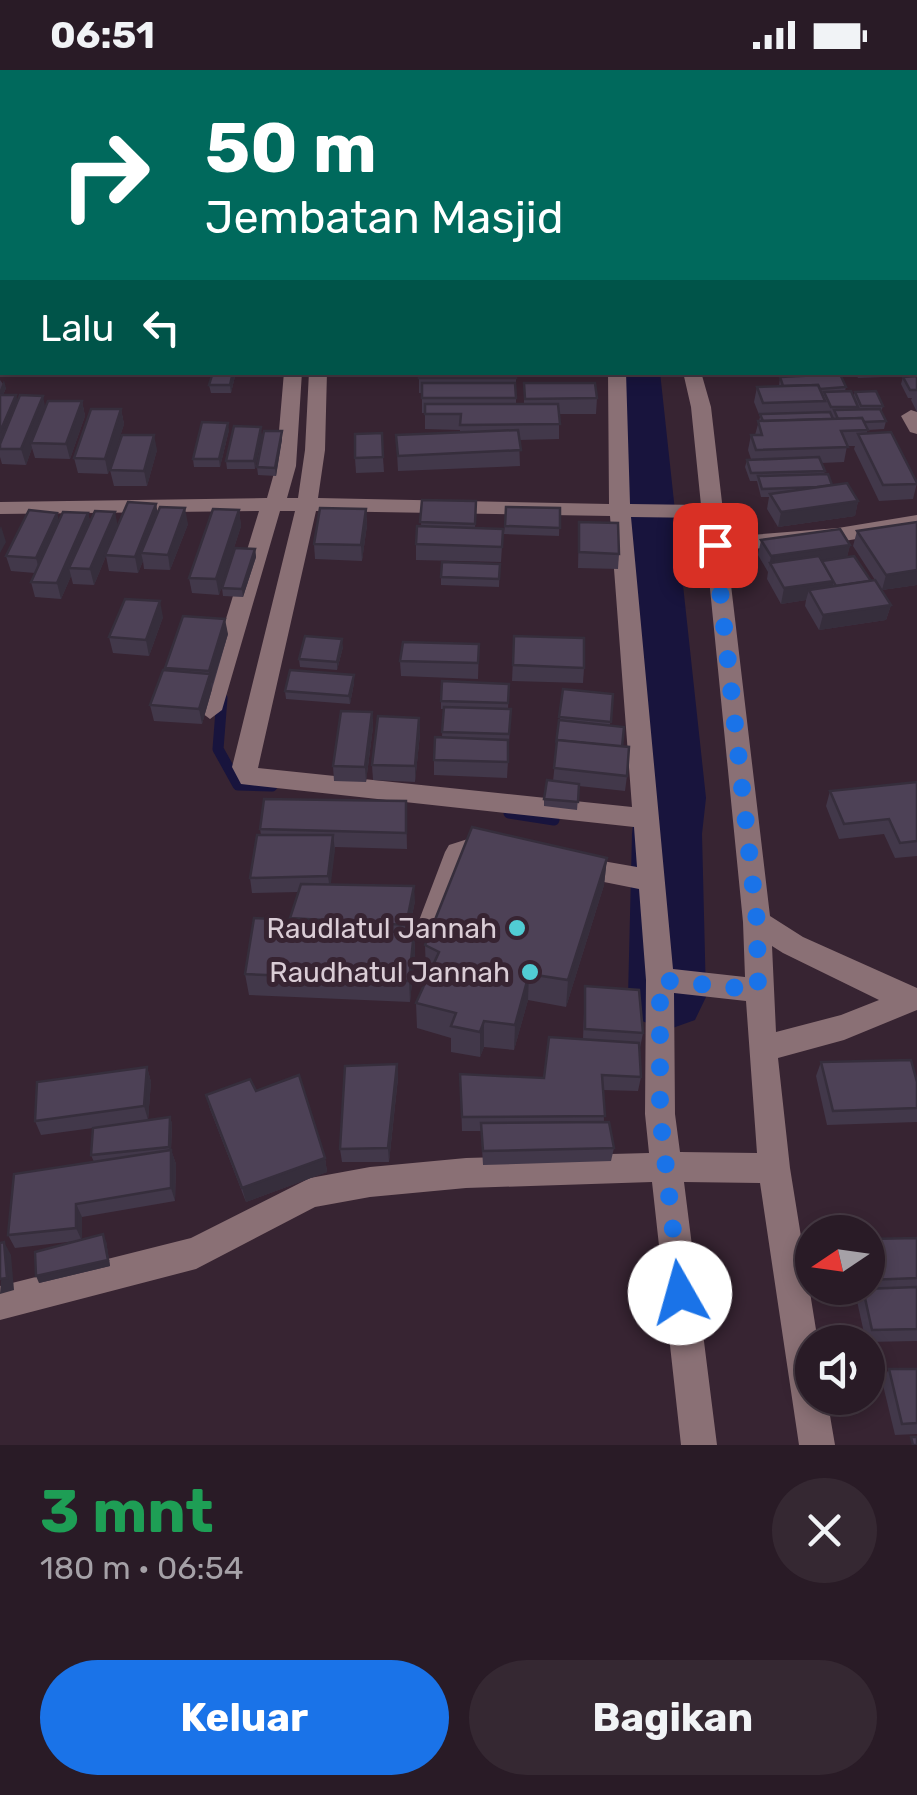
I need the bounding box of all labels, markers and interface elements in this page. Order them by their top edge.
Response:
text: 06:51 [50,12,155,58]
text: 50 m [205,107,377,190]
icon: right [40,110,170,240]
text: Jembatan Masjid [205,191,563,244]
icon: left [134,300,189,355]
text: Lalu [40,305,114,351]
pin [673,503,758,588]
icon: arrive [688,518,743,573]
place label: Raudlatul Jannah [267,912,497,945]
marker: Raudlatul Jannah [506,917,528,939]
place label: Raudhatul Jannah [269,956,510,989]
marker: Raudhatul Jannah [519,961,541,983]
north arrow [795,1215,885,1305]
map controls [795,1215,885,1415]
position arrow [628,1241,732,1345]
button: sound [795,1325,885,1415]
text: 3 mnt [40,1476,214,1547]
button: close [772,1478,877,1583]
text: 180 m · 06:54 [40,1549,244,1587]
button: Keluar [40,1660,449,1775]
button: Bagikan [469,1660,877,1775]

